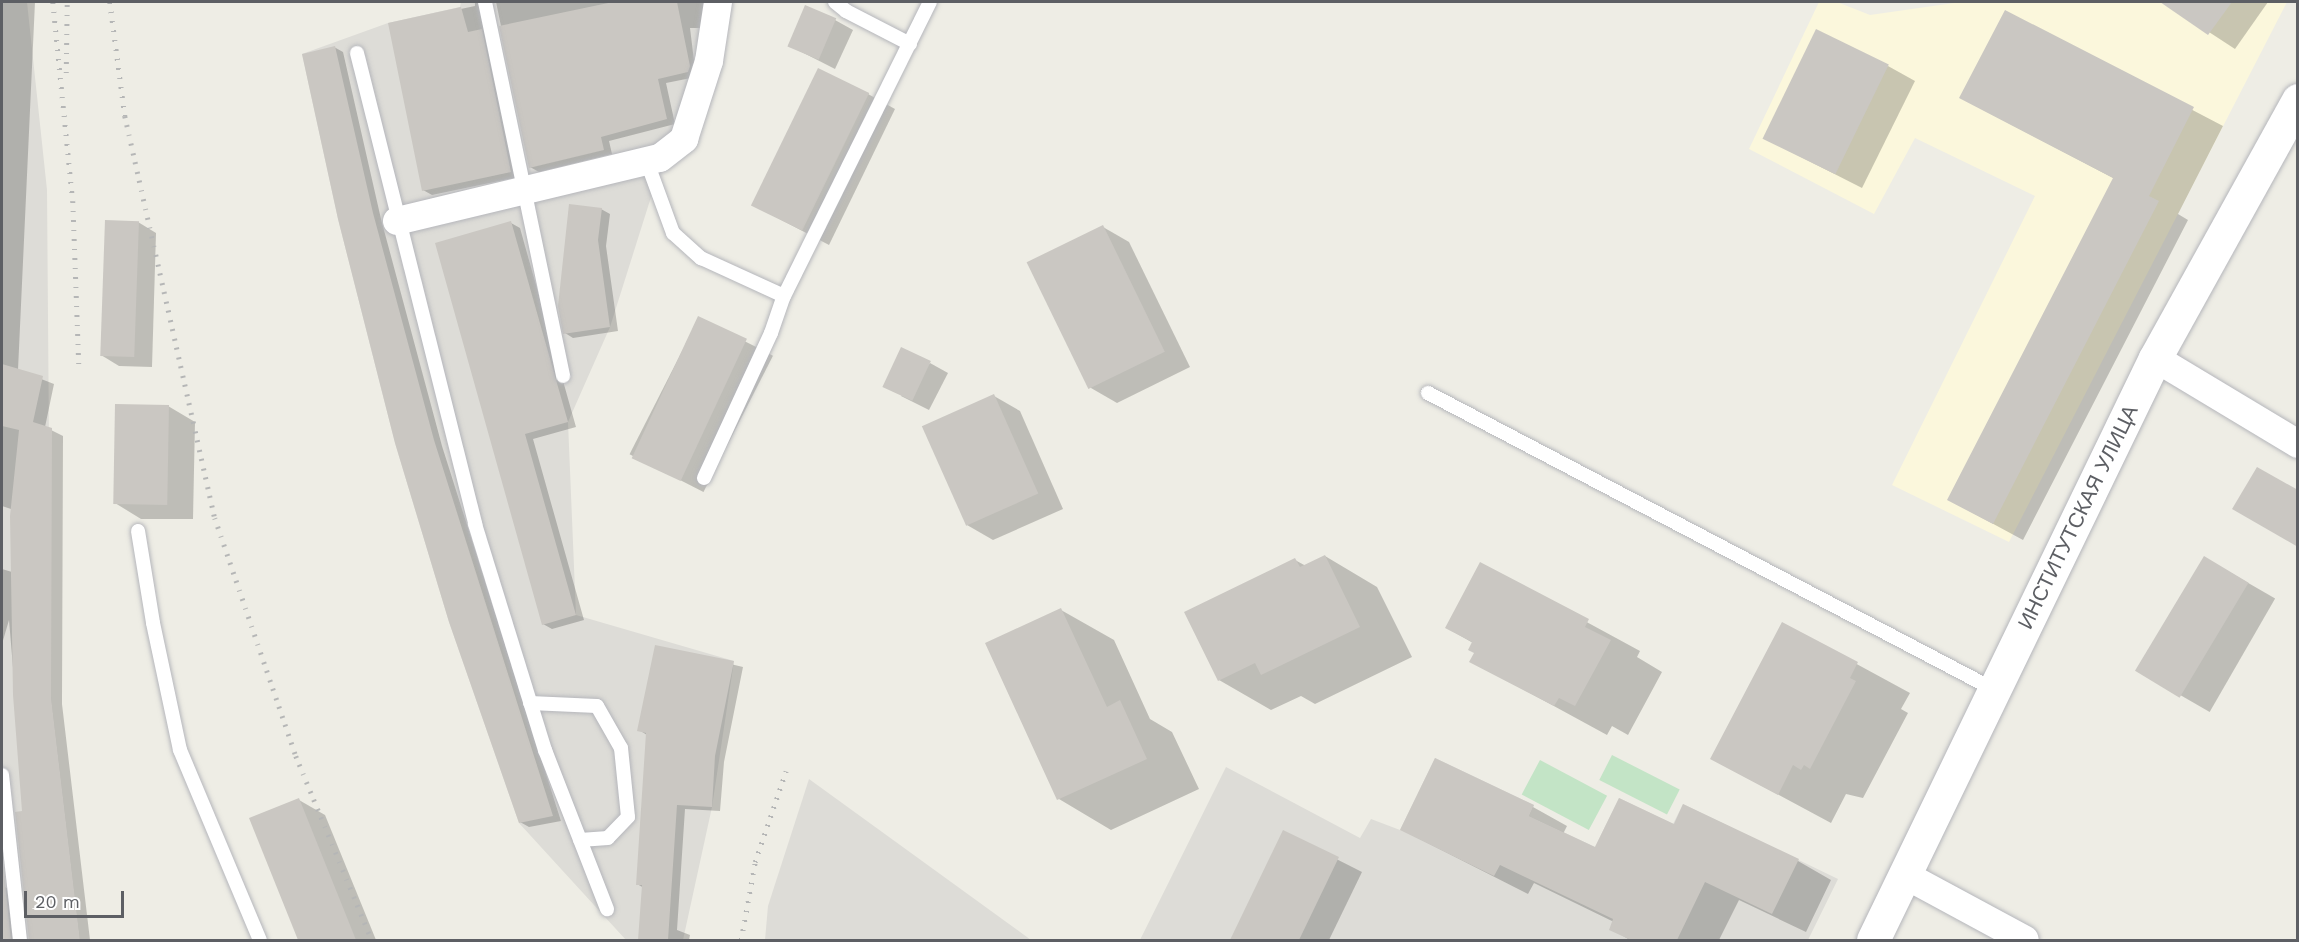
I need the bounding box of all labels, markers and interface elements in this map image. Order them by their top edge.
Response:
street label: ИНСТИТУТСКАЯ УЛИЦА [2013,401,2143,633]
scale bar [27,879,128,917]
text: 20 m [35,891,80,912]

